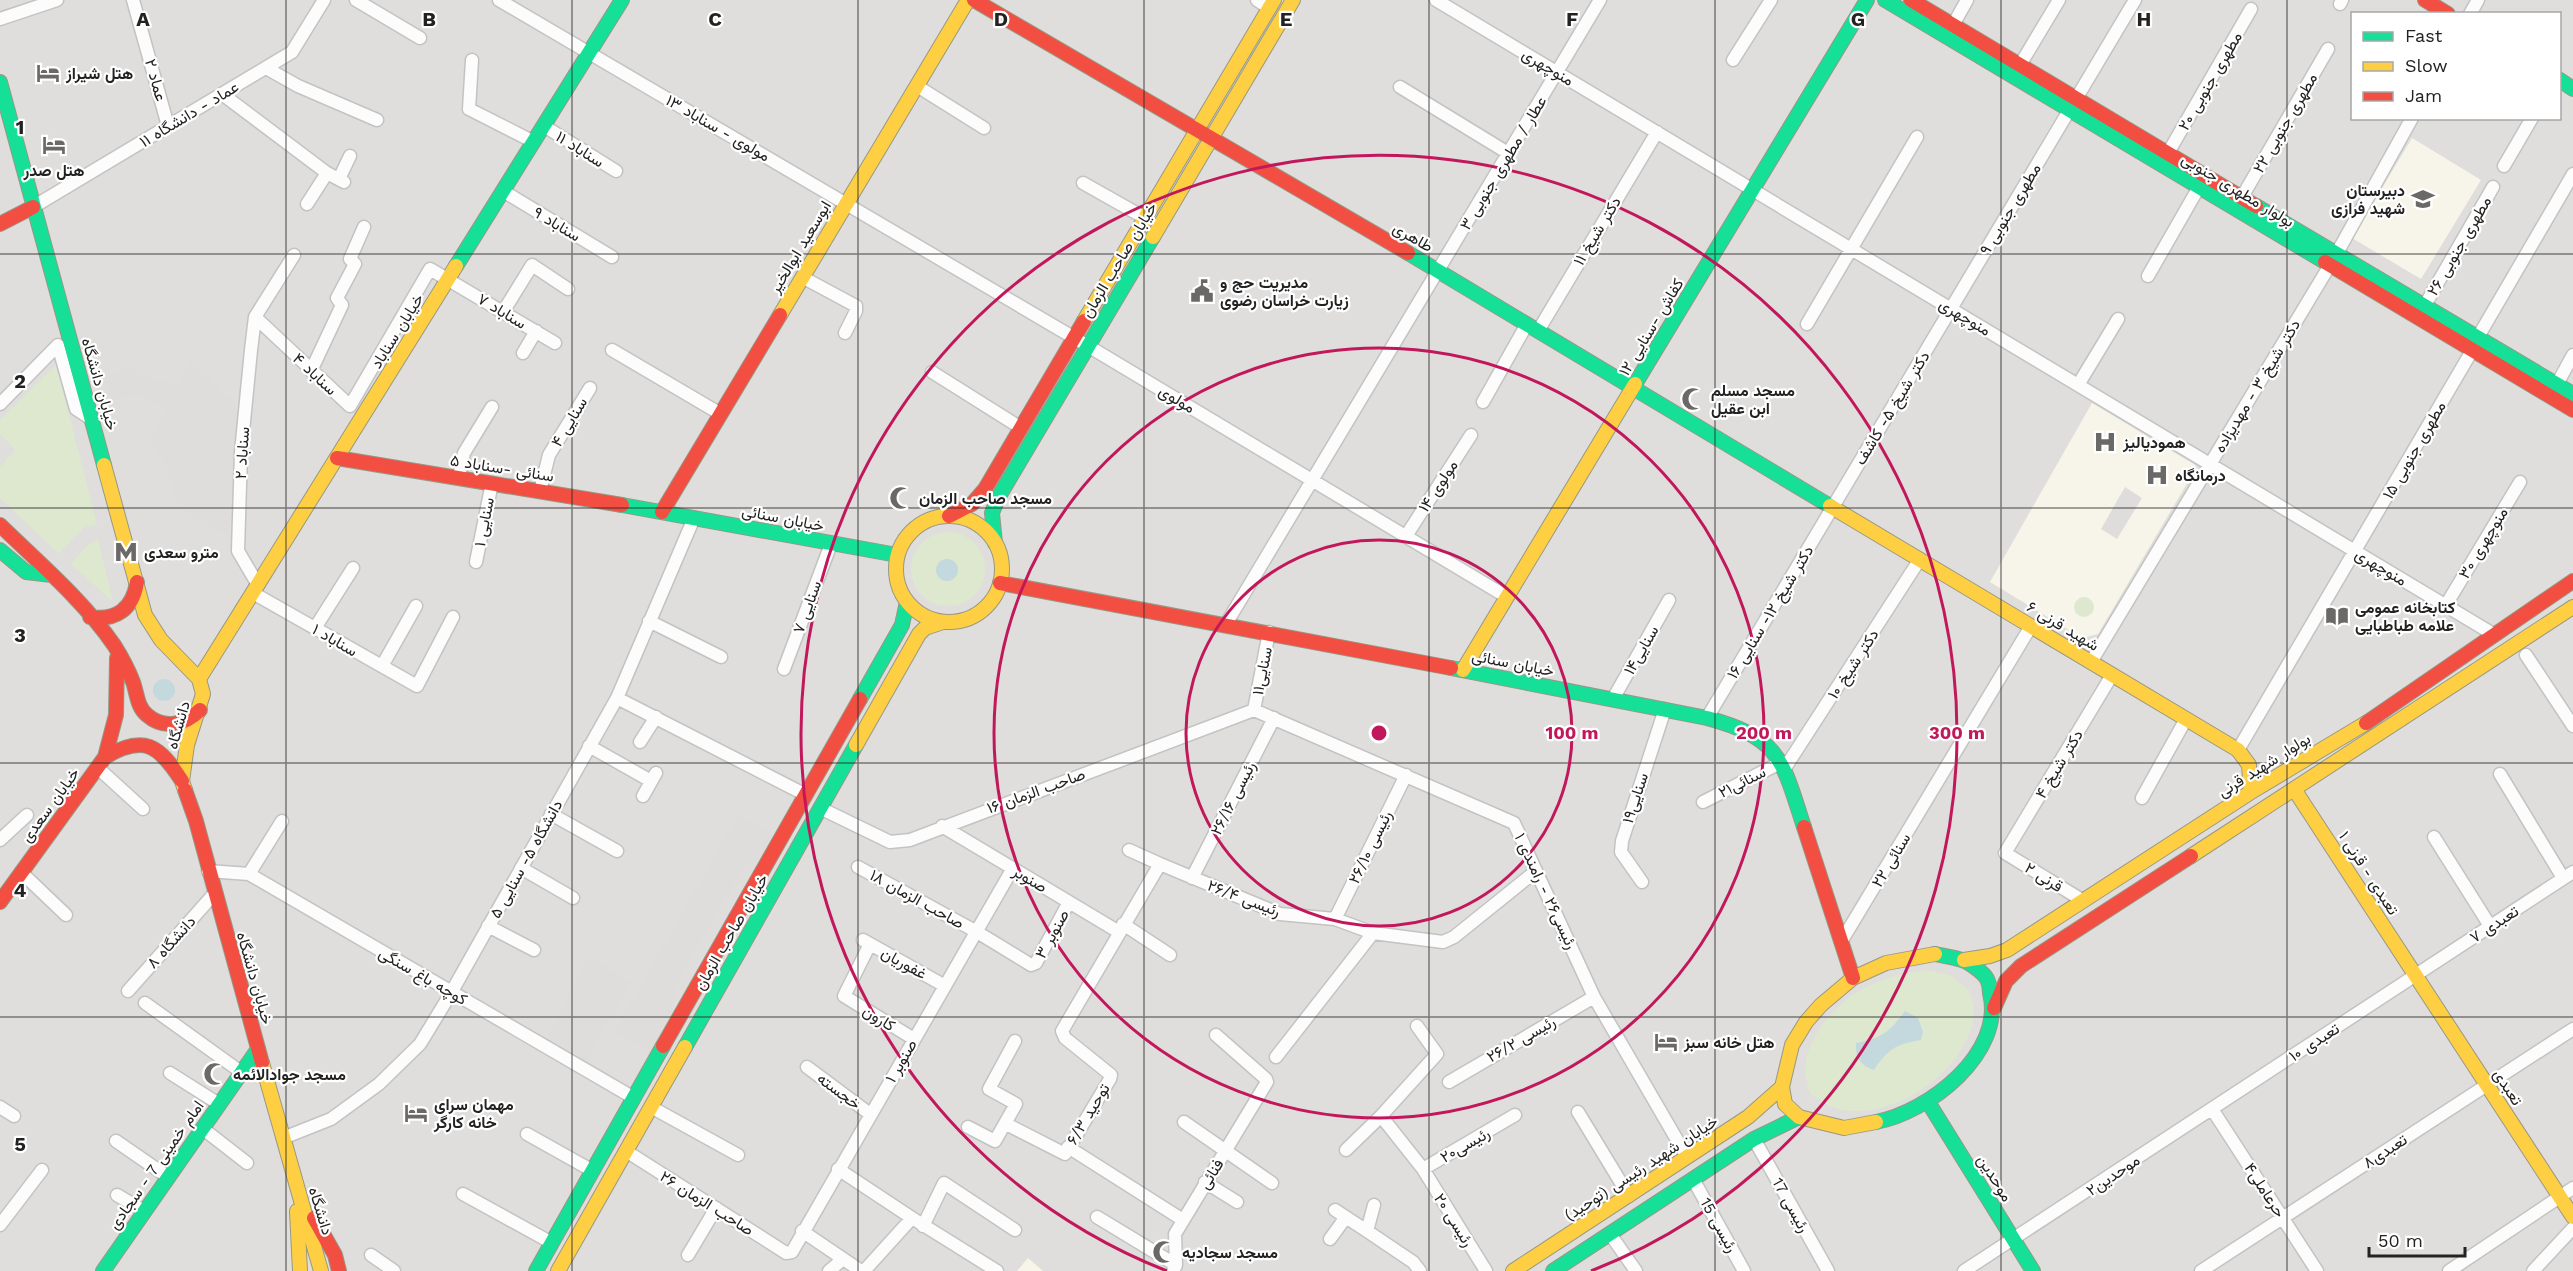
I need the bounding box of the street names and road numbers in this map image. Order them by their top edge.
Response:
street label: مطهری جنوبی ۲۰ [2174,28,2247,134]
street label: منوچهری [1518,44,1577,92]
street label: عماد ۲ [141,57,171,103]
street label: مطهری جنوبی ۲۲ [2249,70,2322,177]
street label: عماد - دانشگاه ۱۱ [136,77,242,151]
street label: مولوی - سناباد ۱۳ [662,90,773,166]
street label: عطار / مطهری جنوبی ۳ [1456,93,1551,234]
street label: سناباد ۱۱ [552,127,608,171]
street label: بولوار مطهری جنوبی [2178,149,2298,232]
street label: مطهری جنوبی ۹ [1975,160,2046,259]
street label: دکتر شیخ ۱۱ [1569,193,1627,270]
street label: مطهری جنوبی ۲۶ [2423,193,2496,300]
street label: ابوسعید ابوالخیر [764,197,836,298]
street label: خیابان صاحب الزمان [1077,199,1162,322]
street label: سناباد ۹ [530,202,584,246]
street label: طاهری [1389,218,1436,257]
street label: کفاش -سنایی ۱۲ [1615,275,1688,380]
street label: سناباد ۷ [474,289,530,333]
street label: خیابان سناباد [367,290,428,372]
street label: منوچهری [1935,294,1994,342]
street label: دکتر شیخ ۳ - مهدیزاده [2210,316,2306,457]
street label: خیابان دانشگاه [78,336,122,433]
street label: دکتر شیخ ۵- کاشف [1851,348,1935,469]
street label: سناباد ۴ [289,349,341,399]
street label: مولوی [1155,381,1198,418]
street label: سنایی ۴ [547,394,592,451]
street label: مطهری جنوبی ۱۵ [2378,398,2450,503]
street label: سناباد ۲ [231,426,253,480]
street label: سنائی -سناباد ۵ [449,450,555,487]
street label: مولوی ۱۴ [1414,457,1463,516]
street label: سنایی ۱ [470,496,499,548]
street label: خیابان سنائی [740,501,826,536]
street label: منوچهری ۳۰ [2454,504,2513,583]
street label: دکتر شیخ ۱۲- سنایی ۱۶ [1723,542,1819,683]
street label: منوچهری [2351,544,2410,592]
street label: سنایی ۷ [789,578,826,636]
street label: شهید قرنی ۶ [2023,597,2103,656]
street label: سناباد ۱ [309,620,361,660]
street label: سنایی۱۴ [1619,622,1663,678]
street label: دکتر شیخ ۱۰ [1823,626,1884,703]
street label: سنایی۱۱ [1248,645,1277,697]
street label: خیابان سنائی [1470,646,1556,681]
street label: دانشگاه [162,699,194,751]
street label: دکتر شیخ ۴ [2031,726,2089,803]
street label: بولوار شهید قرنی [2214,729,2314,802]
street label: رئیسی ۲۶/۱۶ [1206,758,1261,838]
street label: سنائی٢١ [1715,762,1769,803]
street label: خیابان سعدی [17,764,84,847]
street label: صاحب الزمان ۱۶ [984,764,1088,819]
street label: سنایی۱۹ [1618,770,1653,826]
street label: دانشگاه ۵- سنایی ۵ [486,796,567,922]
street label: رئیسی ۲۶/۱۰ [1344,807,1397,887]
street label: تعبدی - قرنی ۱ [2334,828,2403,919]
street label: رئیسی۲۶ - رامندی ۱ [1510,830,1581,953]
street label: سنائی ۲۲ [1867,830,1915,891]
street label: قرنی ۲ [2021,858,2066,897]
street label: صنوبر [1008,861,1051,897]
street label: صاحب الزمان ۱۸ [866,865,967,934]
street label: خیابان صاحب الزمان [690,870,773,994]
street label: رئیسی ۲۶/۴ [1204,875,1283,922]
street label: تعبدی ۷ [2466,901,2523,948]
street label: صنوبر ۳ [1031,906,1074,962]
street label: دانشگاه ۸ [142,912,200,972]
street label: خیابان دانشگاه [233,930,277,1027]
street label: کوچه باغ سنگی [374,943,471,1011]
street label: غفوریان [878,943,930,984]
street label: کارون [859,1001,899,1036]
street label: رئیسی ۲۶/۲ [1483,1012,1559,1067]
street label: تعبدی ۱۰ [2285,1019,2343,1066]
street label: صنوبر ۱ [881,1036,922,1087]
street label: تعبدی [2488,1065,2527,1109]
street label: خجسته [813,1068,865,1114]
street label: توحید ۶/۳ [1062,1080,1115,1148]
street label: امام خمینی 7 - سجادی [104,1097,208,1234]
street label: خیابان شهید رئیسی (توحید) [1561,1111,1722,1226]
street label: رئیسی۲۰ [1437,1123,1494,1168]
street label: تعبدی۸ [2359,1130,2411,1173]
street label: موحدین۲ [2083,1150,2144,1201]
street label: موحدین [1972,1151,2017,1206]
street label: فنائی [1194,1155,1228,1193]
street label: حرعاملی۴ [2239,1159,2290,1222]
street label: صاحب الزمان ۲۶ [656,1167,757,1240]
street label: رئیسی 17 [1767,1174,1814,1236]
street label: دانشگاه [305,1185,337,1237]
street label: رئیسی ۲۰ [1429,1190,1478,1251]
street label: رئیسی 15 [1695,1194,1742,1256]

